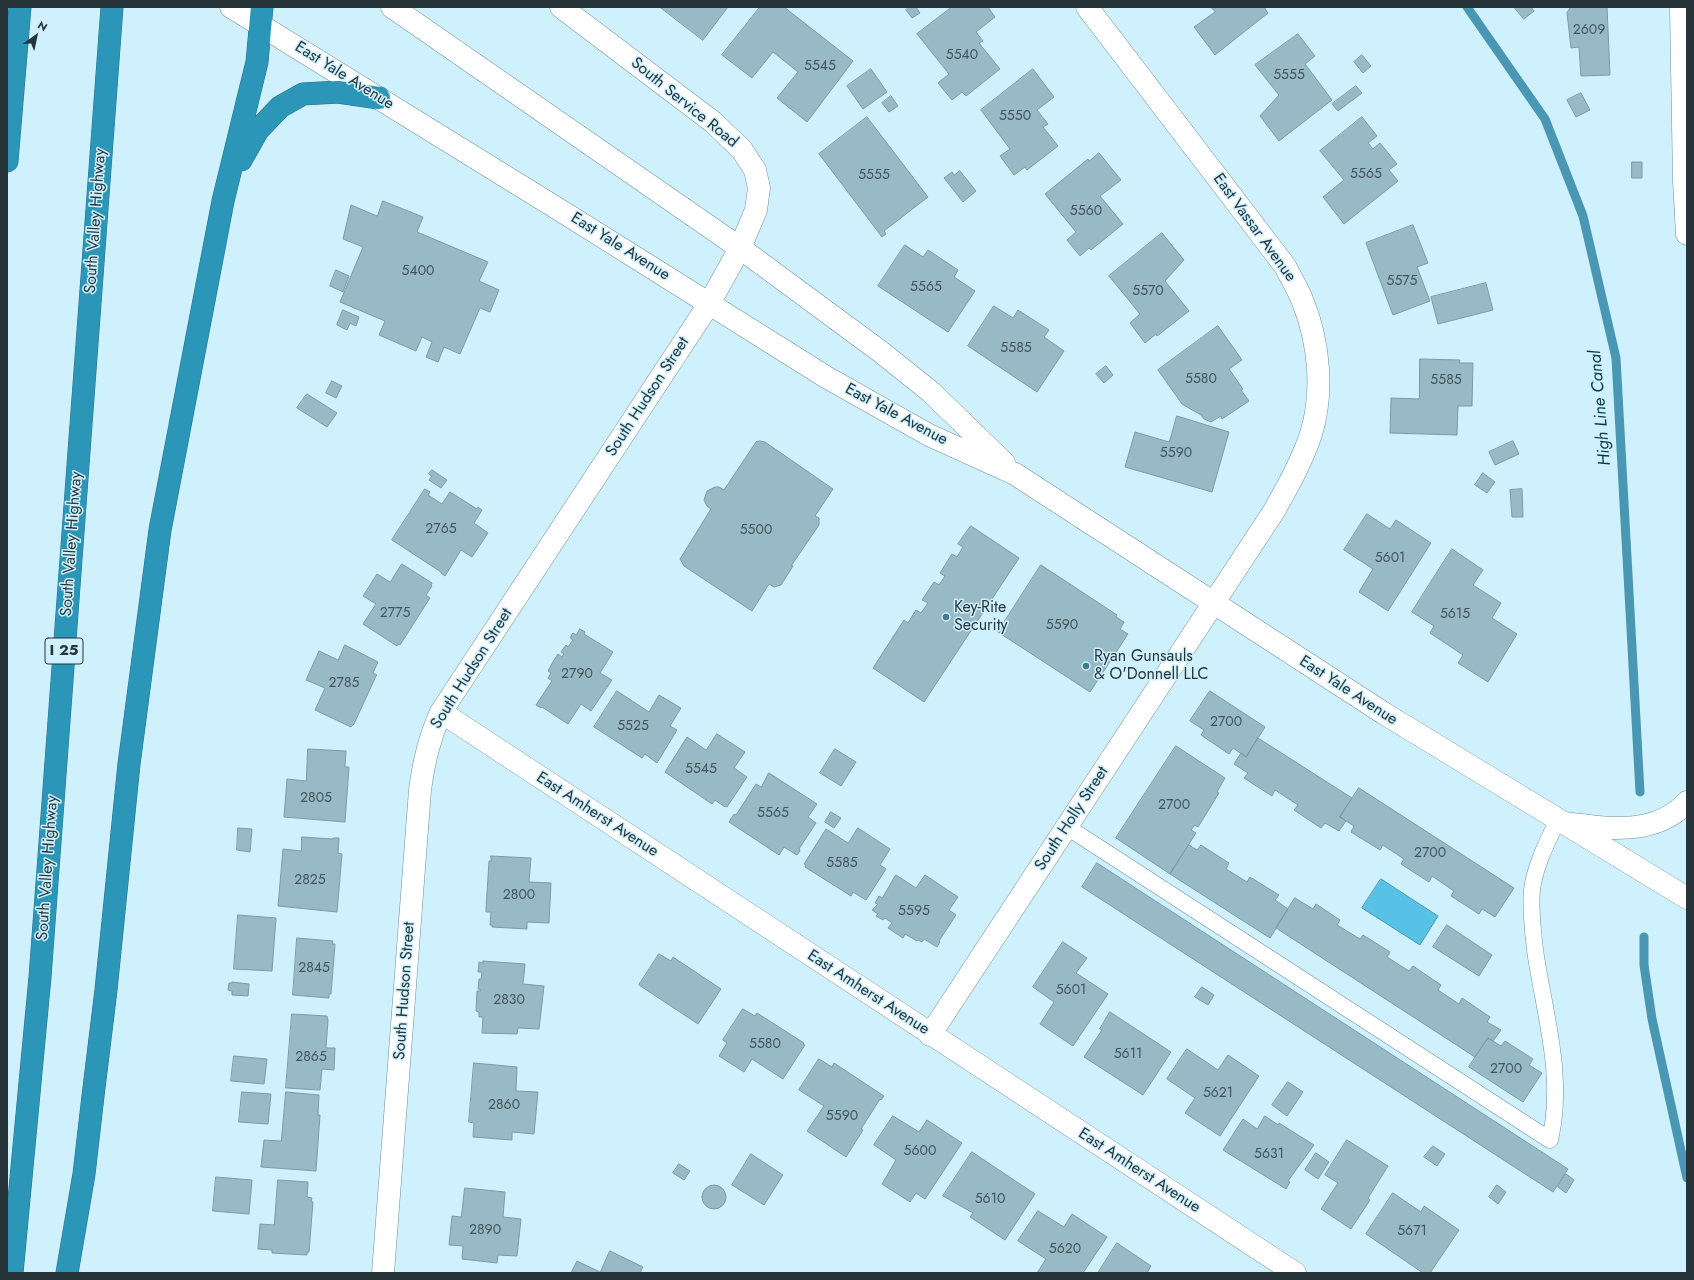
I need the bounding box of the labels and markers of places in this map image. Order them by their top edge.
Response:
place label: Key-Rite Security [954,598,1008,636]
marker: Key-Rite Security [941,612,951,622]
place label: Ryan Gunsauls & O'Donnell LLC [1094,647,1208,685]
marker: Ryan Gunsauls & O'Donnell LLC [1081,661,1091,671]

